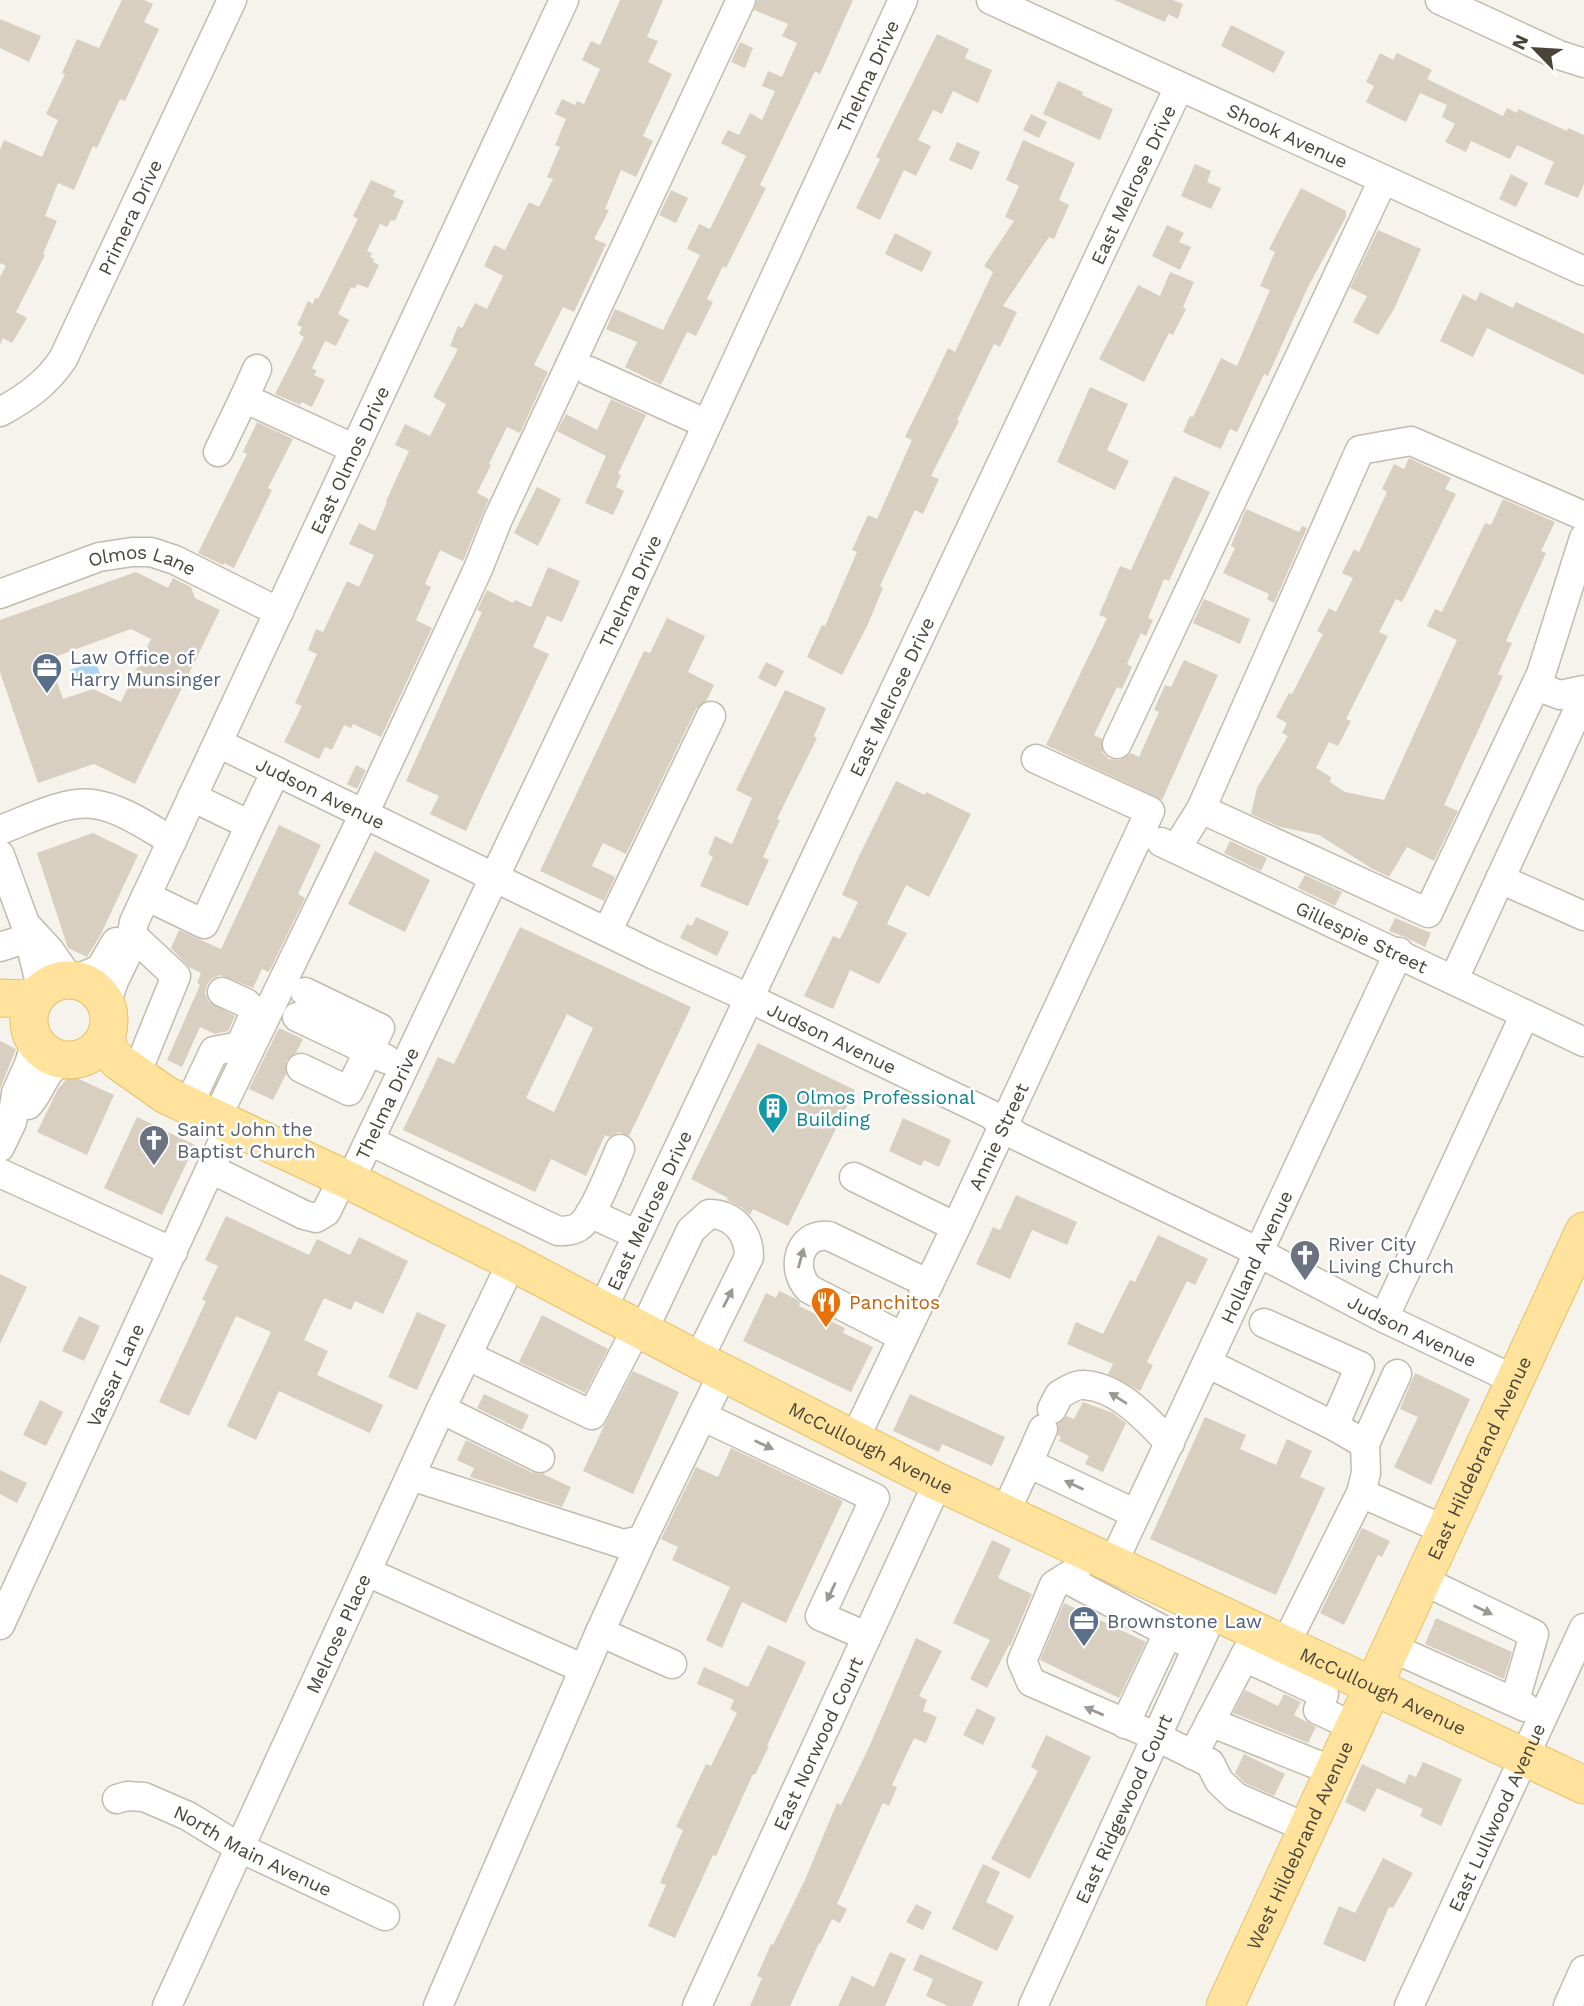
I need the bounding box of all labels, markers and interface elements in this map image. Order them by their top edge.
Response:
north arrow [1500,14,1570,84]
street label: Thelma Drive [832,16,904,136]
text: N [1507,31,1533,53]
street label: Shook Avenue [1224,98,1351,173]
street label: East Melrose Drive [1085,101,1180,268]
street label: Primera Drive [93,156,167,279]
street label: East Olmos Drive [305,382,394,538]
street label: Thelma Drive [594,531,666,651]
street label: Olmos Lane [85,540,200,580]
street label: East Melrose Drive [844,613,939,780]
place label: Law Office of Harry Munsinger [70,646,221,691]
office icon: Law Office of Harry Munsinger [30,651,64,695]
street label: Judson Avenue [252,752,389,834]
street label: Gillespie Street [1292,896,1431,978]
street label: Judson Avenue [764,997,900,1079]
street label: Thelma Drive [350,1043,423,1163]
street label: Annie Street [963,1079,1033,1194]
place label: Olmos Professional Building [796,1086,975,1131]
building icon: Olmos Professional Building [756,1091,790,1135]
place label: Saint John the Baptist Church [177,1118,316,1163]
church icon: Saint John the Baptist Church [137,1123,171,1167]
street label: East Melrose Drive [602,1127,697,1294]
street label: Holland Avenue [1215,1187,1297,1327]
place label: River City Living Church [1328,1233,1454,1278]
church icon: River City Living Church [1288,1238,1322,1282]
one-way arrow [796,1246,807,1268]
restaurant icon: Panchitos [809,1285,843,1329]
one-way arrow [722,1288,734,1308]
street label: Judson Avenue [1344,1290,1480,1372]
place label: Panchitos [849,1291,940,1314]
street label: Vassar Lane [81,1320,149,1431]
street label: East Hildebrand Avenue [1422,1352,1536,1563]
one-way arrow [1109,1392,1128,1405]
street label: McCullough Avenue [785,1397,957,1499]
one-way arrow [754,1439,774,1451]
one-way arrow [1064,1479,1084,1491]
street label: Melrose Place [301,1570,375,1697]
one-way arrow [825,1582,836,1603]
office icon: Brownstone Law [1067,1604,1101,1648]
one-way arrow [1473,1604,1493,1615]
place label: Brownstone Law [1107,1610,1262,1633]
street label: McCullough Avenue [1296,1642,1470,1740]
street label: East Norwood Court [768,1653,868,1834]
one-way arrow [1083,1705,1104,1716]
street label: East Ridgewood Court [1070,1710,1177,1907]
street label: East Lullwood Avenue [1443,1719,1550,1915]
street label: West Hildebrand Avenue [1241,1737,1358,1954]
street label: North Main Avenue [171,1800,336,1901]

